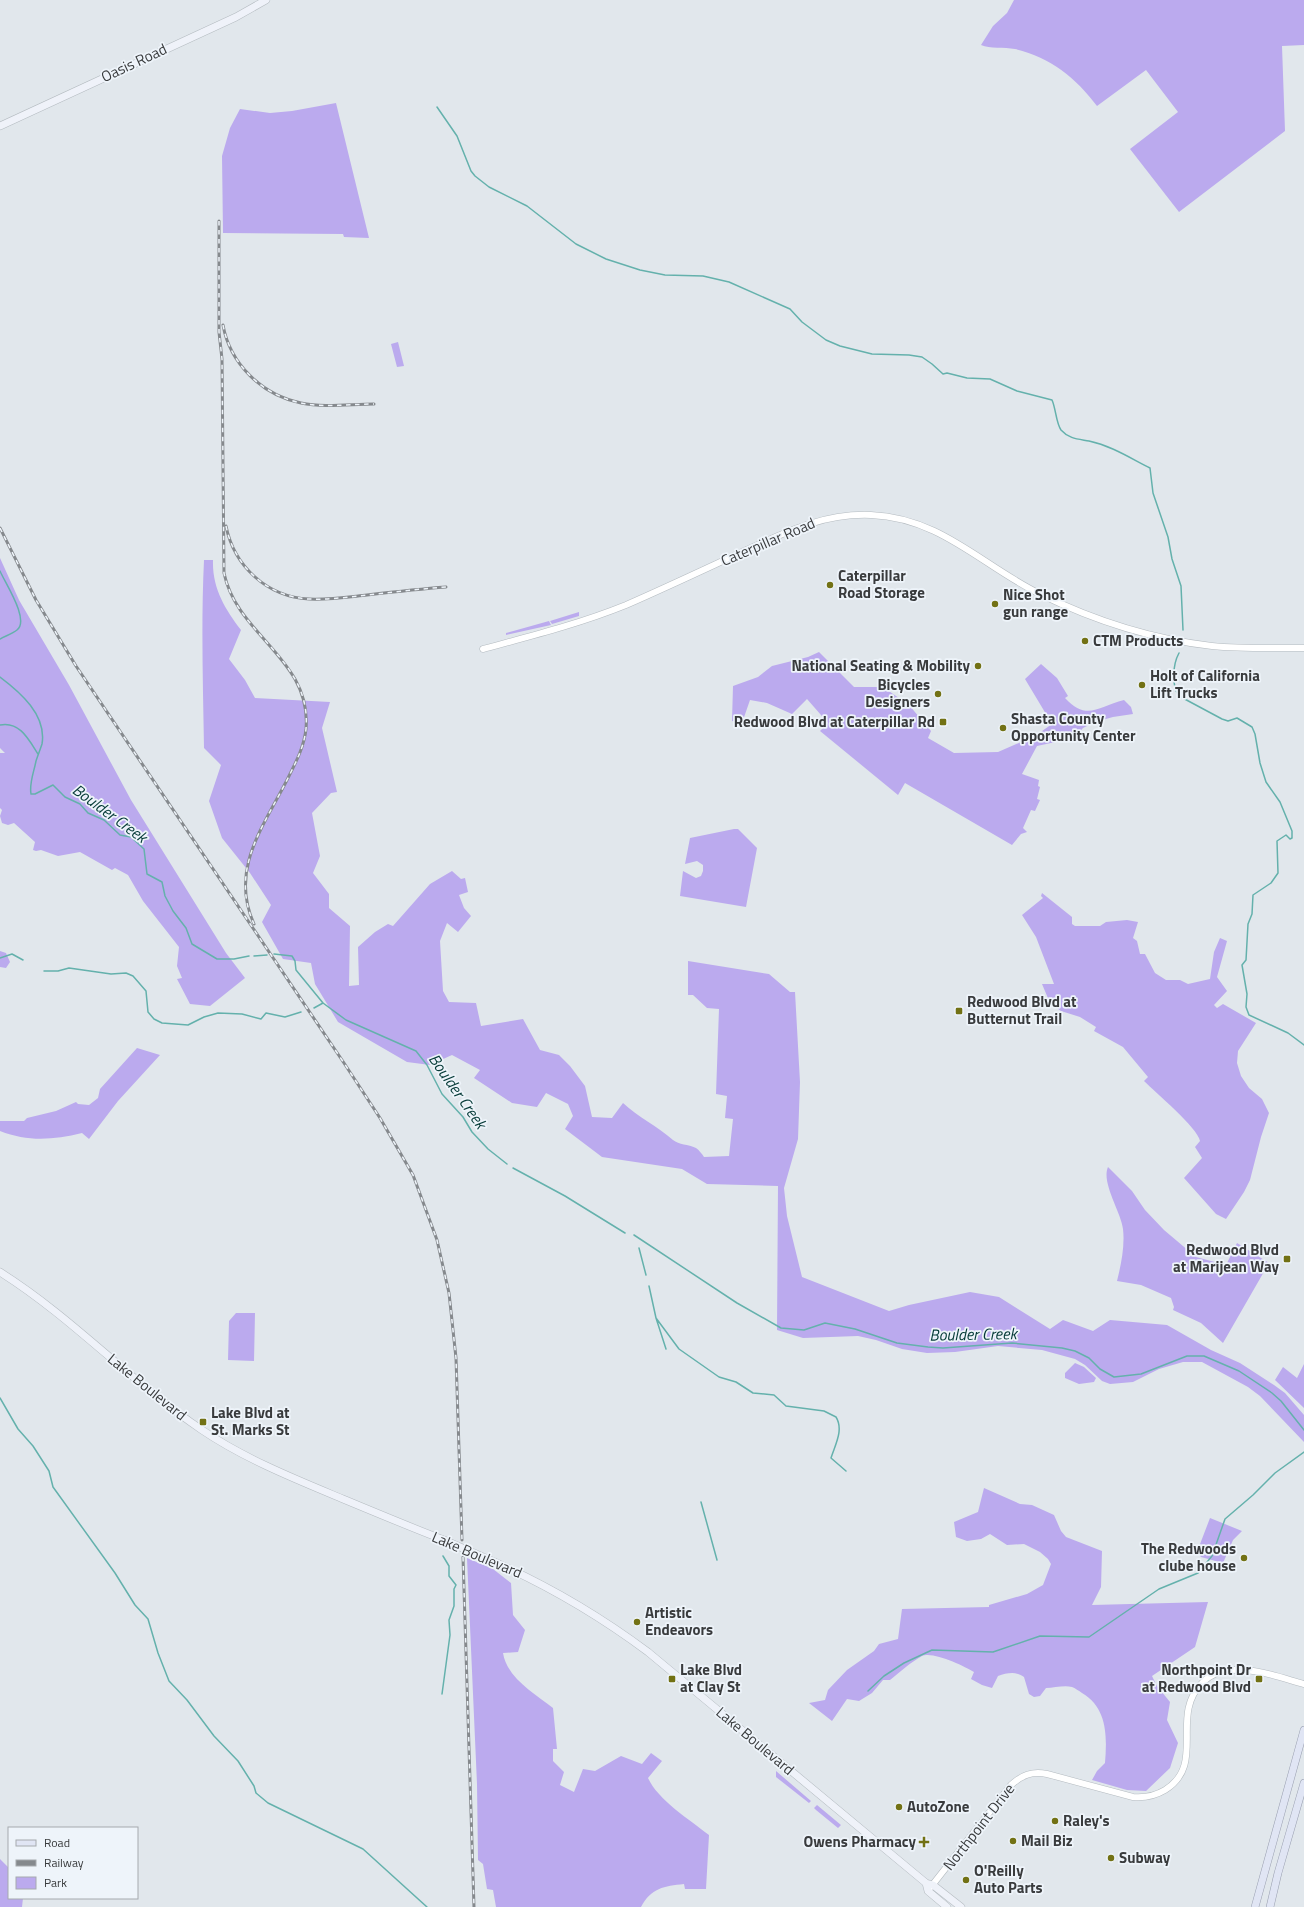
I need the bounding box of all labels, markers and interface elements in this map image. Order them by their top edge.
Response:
street label: Oasis Road [97,37,171,88]
street label: Caterpillar Road [717,511,818,572]
place label: Caterpillar Road Storage [838,564,925,604]
marker: Caterpillar Road Storage [825,580,835,590]
place label: Nice Shot gun range [1003,583,1068,623]
marker: Nice Shot gun range [990,599,1000,609]
place label: CTM Products [1093,629,1183,652]
marker: CTM Products [1080,636,1090,646]
place label: National Seating & Mobility [791,654,970,677]
marker: National Seating & Mobility [973,661,983,671]
place label: Holt of California Lift Trucks [1150,664,1260,704]
place label: Bicycles Designers [865,673,930,713]
marker: Holt of California Lift Trucks [1137,680,1147,690]
marker: Bicycles Designers [933,689,943,699]
place label: Shasta County Opportunity Center [1011,707,1136,747]
place label: Redwood Blvd at Caterpillar Rd [734,710,935,733]
marker: Redwood Blvd at Caterpillar Rd [938,717,948,727]
marker: Shasta County Opportunity Center [998,723,1008,733]
water label: Boulder Creek [68,778,154,849]
place label: Redwood Blvd at Butternut Trail [967,990,1077,1030]
marker: Redwood Blvd at Butternut Trail [954,1006,964,1016]
water label: Boulder Creek [423,1048,494,1135]
place label: Redwood Blvd at Marijean Way [1173,1238,1279,1278]
marker: Redwood Blvd at Marijean Way [1282,1254,1292,1264]
water label: Boulder Creek [929,1321,1019,1347]
street label: Lake Boulevard [103,1347,192,1426]
place label: Lake Blvd at St. Marks St [211,1401,290,1441]
marker: Lake Blvd at St. Marks St [198,1417,208,1427]
street label: Lake Boulevard [428,1525,526,1584]
place label: The Redwoods clube house [1141,1537,1236,1577]
marker: The Redwoods clube house [1239,1553,1249,1563]
place label: Artistic Endeavors [645,1601,713,1641]
marker: Artistic Endeavors [632,1617,642,1627]
place label: Lake Blvd at Clay St [680,1658,742,1698]
place label: Northpoint Dr at Redwood Blvd [1142,1658,1251,1698]
marker: Lake Blvd at Clay St [667,1674,677,1684]
marker: Northpoint Dr at Redwood Blvd [1254,1674,1264,1684]
street label: Lake Boulevard [711,1701,800,1780]
street label: Northpoint Drive [937,1778,1020,1875]
place label: AutoZone [907,1795,970,1818]
marker: AutoZone [894,1802,904,1812]
place label: Raley's [1063,1809,1110,1832]
marker: Raley's [1050,1816,1060,1826]
legend [8,1827,138,1899]
place label: Mail Biz [1021,1829,1073,1852]
place label: Owens Pharmacy [803,1830,916,1853]
text: Road [44,1833,70,1852]
marker: Mail Biz [1008,1836,1018,1846]
marker: Owens Pharmacy [919,1837,929,1847]
place label: Subway [1119,1846,1171,1869]
text: Railway [44,1853,84,1872]
marker: Subway [1106,1853,1116,1863]
place label: O'Reilly Auto Parts [974,1859,1043,1899]
text: Park [44,1873,67,1892]
marker: O'Reilly Auto Parts [961,1875,971,1885]

